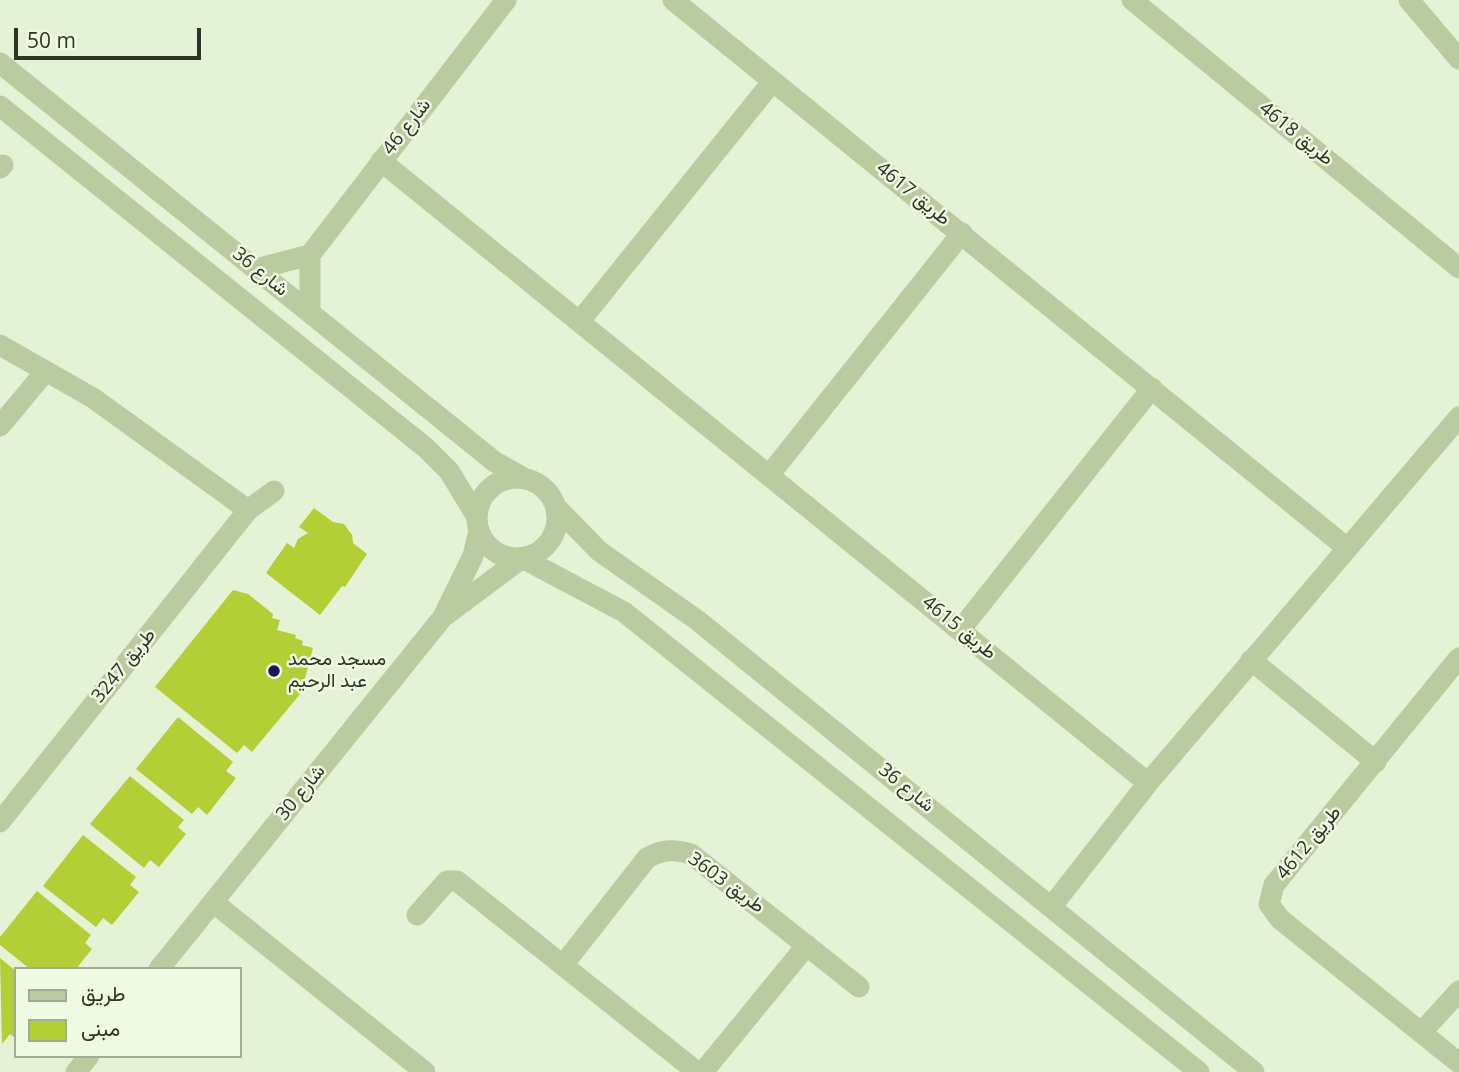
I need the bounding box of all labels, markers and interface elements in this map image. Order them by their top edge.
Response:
scale bar [18,14,205,58]
text: 50 m [27,26,76,54]
street label: شارع 46 [378,94,436,160]
street label: طريق 4618 [1254,97,1338,171]
street label: طريق 4617 [871,157,955,231]
street label: شارع 36 [228,243,292,301]
street label: طريق 4615 [917,591,1001,665]
street label: طريق 3247 [87,624,161,708]
place label: مسجد محمد عبد الرحيم [288,649,386,693]
marker: مسجد محمد عبد الرحيم [266,663,282,679]
street label: شارع 36 [874,759,938,817]
street label: شارع 30 [272,761,330,825]
street label: طريق 4612 [1272,802,1346,884]
street label: طريق 3603 [683,848,769,918]
legend [14,967,242,1058]
text: طريق [81,979,126,1007]
text: مبنى [81,1014,120,1042]

